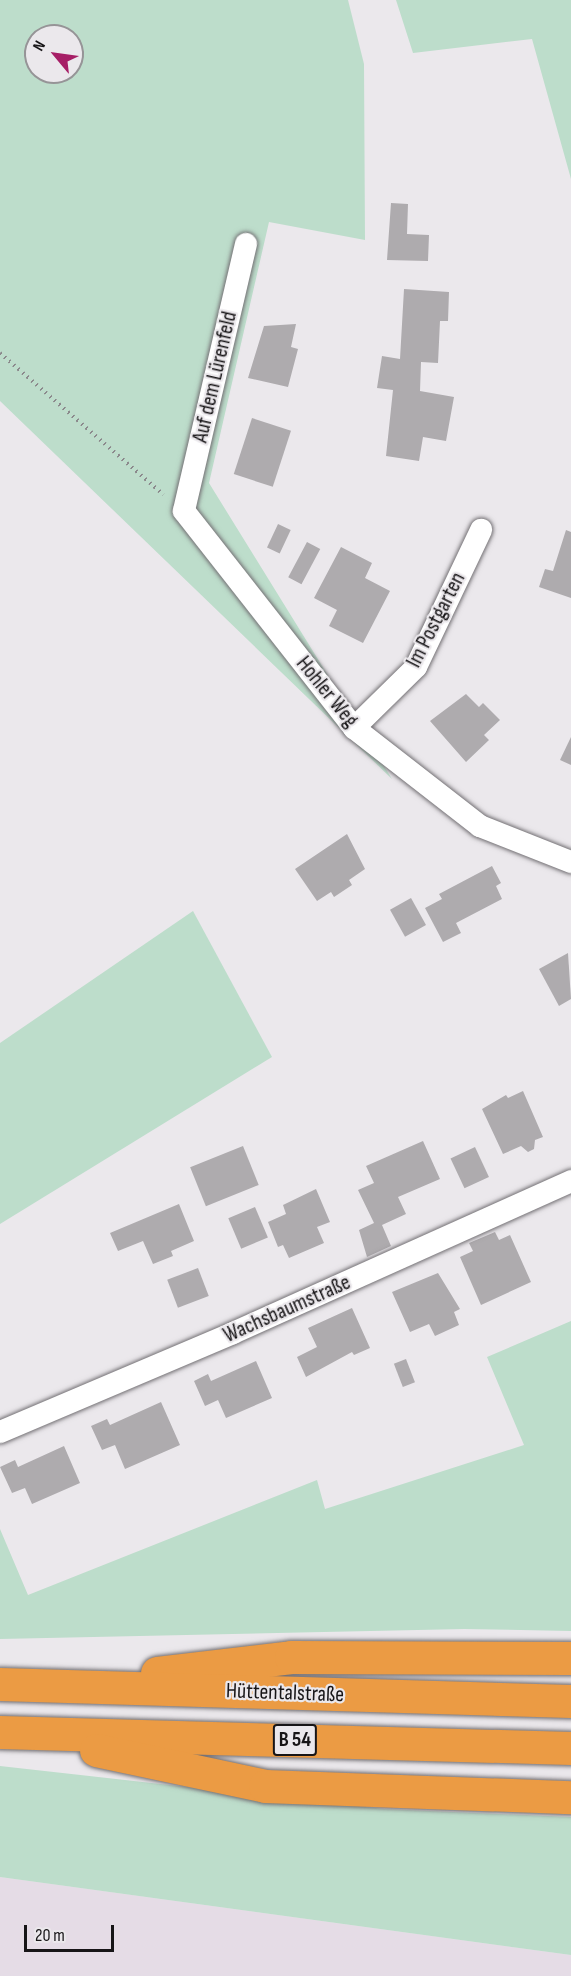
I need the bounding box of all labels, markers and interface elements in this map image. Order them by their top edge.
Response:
north arrow [24,24,84,84]
text: N [29,38,50,54]
street label: Auf dem Lürenfeld [187,309,243,445]
street label: Im Postgarten [401,568,471,672]
street label: Hohler Weg [290,651,364,733]
street label: Wachsbaumstraße [219,1269,355,1349]
street label: Hüttentalstraße [225,1678,345,1708]
road number: B 54 [272,1722,318,1758]
scale bar [27,1913,117,1951]
text: 20 m [35,1925,65,1946]

